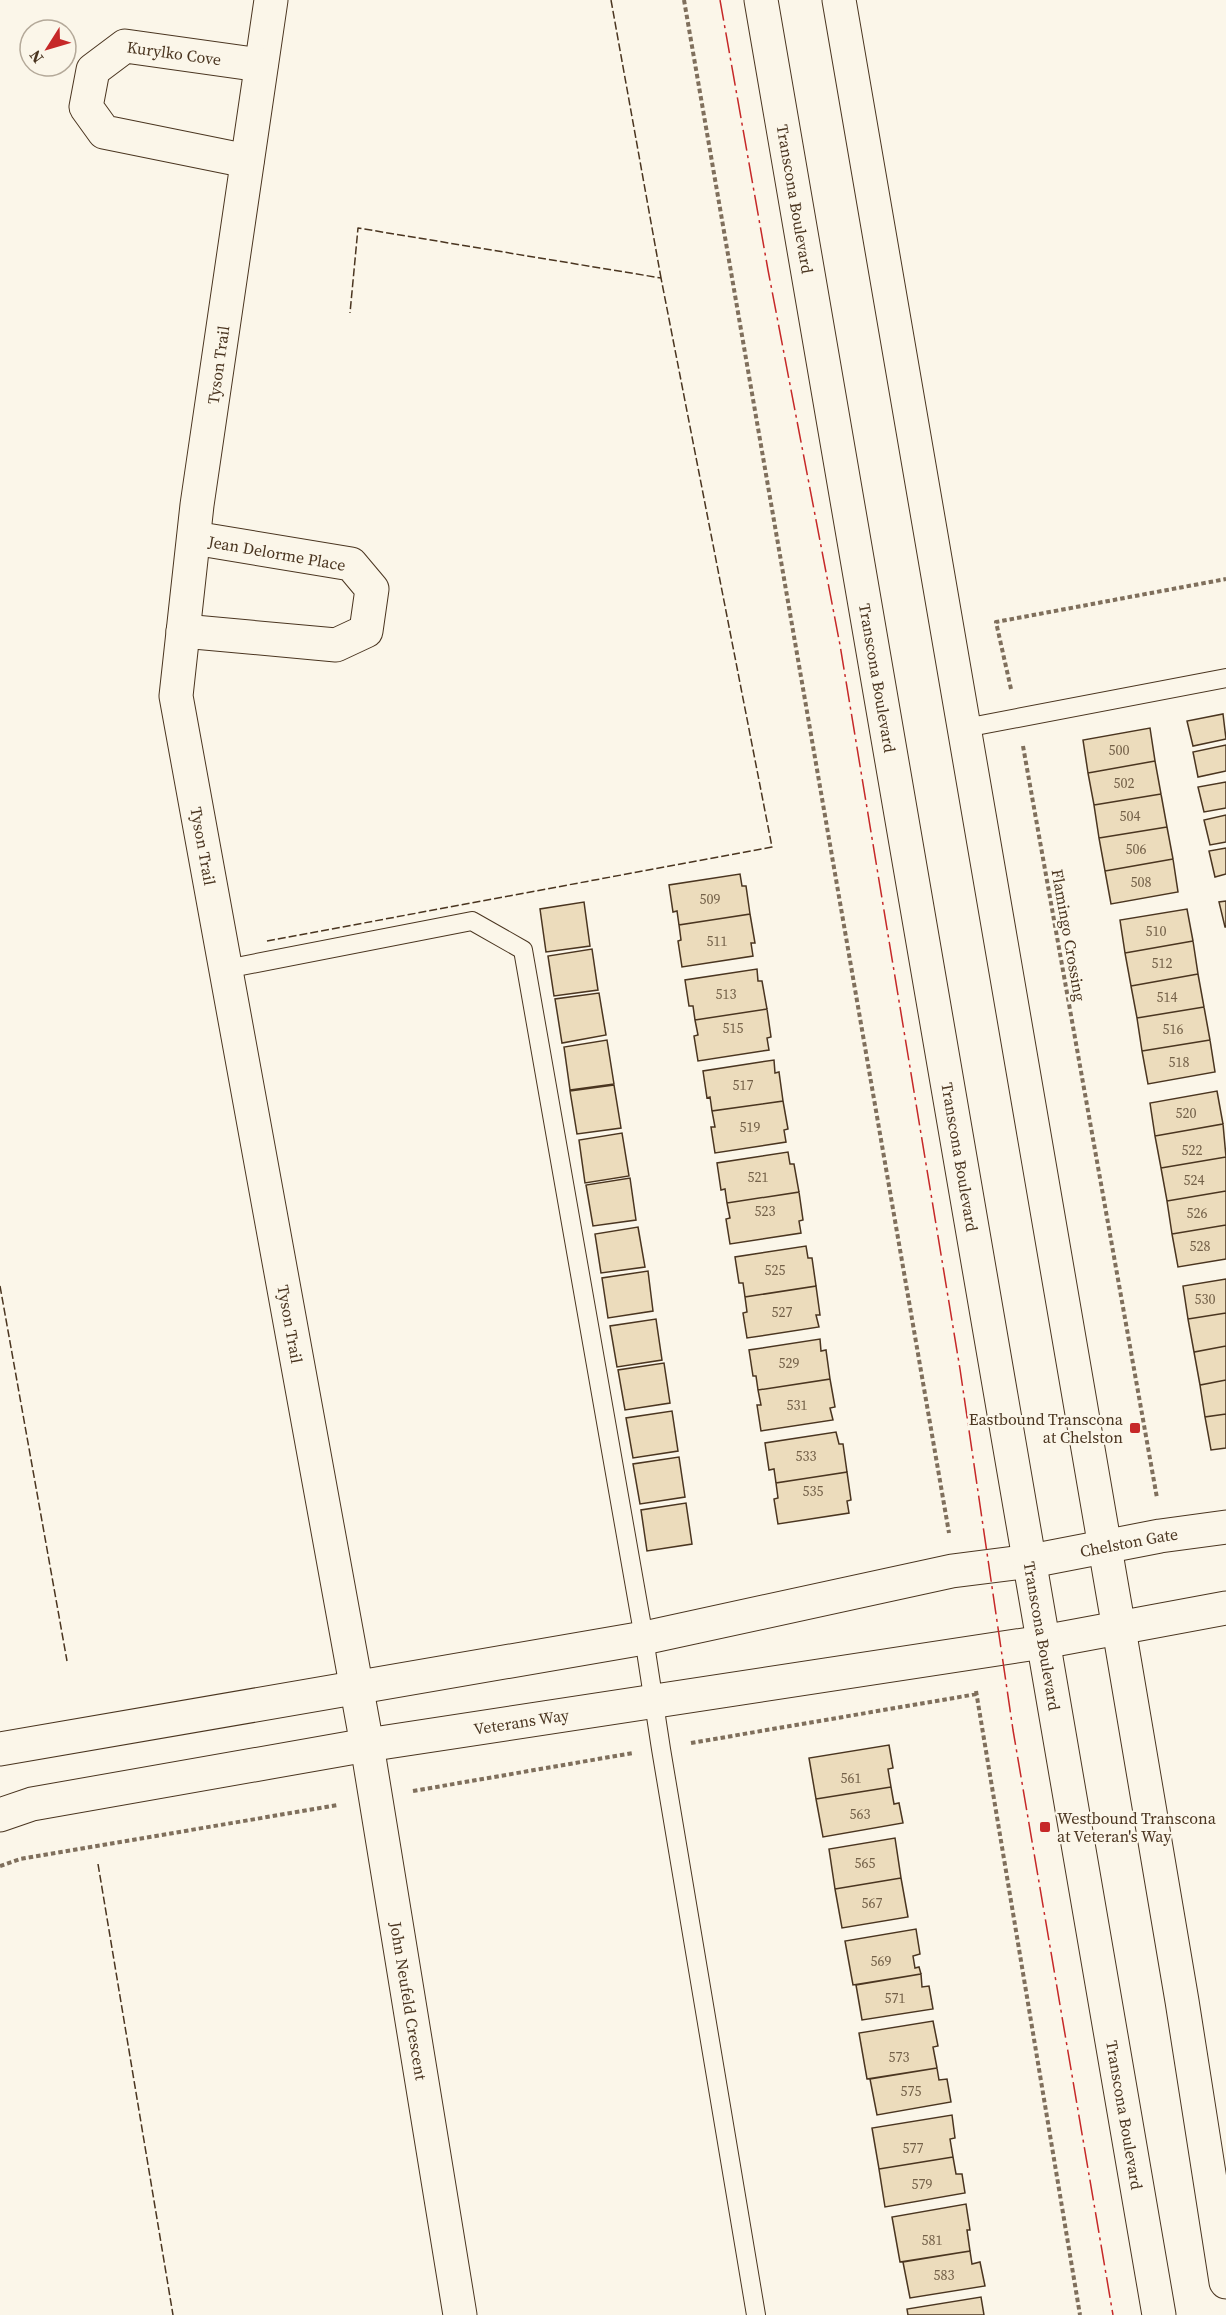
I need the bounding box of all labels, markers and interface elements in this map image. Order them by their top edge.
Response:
north arrow [18,18,78,78]
street label: Kurylko Cove [126,35,223,70]
text: N [24,45,48,68]
street label: Transcona Boulevard [772,123,819,275]
street label: Tyson Trail [202,324,234,406]
street label: Jean Delorme Place [206,530,347,576]
street label: Transcona Boulevard [854,602,901,754]
house number: 500 [1109,740,1130,760]
house number: 502 [1114,773,1135,793]
street label: Tyson Trail [185,805,221,887]
house number: 504 [1120,806,1141,826]
house number: 506 [1126,839,1147,859]
street label: Flamingo Crossing [1047,867,1091,1003]
house number: 508 [1131,872,1152,892]
house number: 509 [700,889,721,909]
house number: 510 [1146,921,1167,941]
house number: 511 [707,931,728,951]
house number: 512 [1152,953,1173,973]
house number: 513 [716,984,737,1004]
house number: 514 [1157,987,1178,1007]
house number: 515 [723,1018,744,1038]
house number: 516 [1163,1019,1184,1039]
house number: 518 [1169,1052,1190,1072]
house number: 517 [733,1075,754,1095]
street label: Transcona Boulevard [936,1081,984,1233]
house number: 520 [1176,1103,1197,1123]
house number: 519 [740,1117,761,1137]
house number: 522 [1182,1140,1203,1160]
house number: 521 [748,1167,769,1187]
house number: 524 [1184,1170,1205,1190]
house number: 523 [755,1201,776,1221]
house number: 526 [1187,1203,1208,1223]
house number: 528 [1190,1236,1211,1256]
house number: 525 [765,1260,786,1280]
street label: Tyson Trail [272,1283,308,1365]
house number: 530 [1195,1289,1216,1309]
house number: 527 [772,1302,793,1322]
house number: 529 [779,1353,800,1373]
house number: 531 [787,1395,808,1415]
place label: Eastbound Transcona at Chelston [969,1408,1124,1448]
marker: Eastbound Transcona at Chelston [1128,1421,1142,1435]
house number: 533 [796,1446,817,1466]
house number: 535 [803,1481,824,1501]
street label: Chelston Gate [1078,1523,1179,1562]
street label: Transcona Boulevard [1019,1560,1066,1712]
street label: Veterans Way [472,1703,571,1740]
house number: 561 [841,1768,862,1788]
house number: 563 [850,1804,871,1824]
place label: Westbound Transcona at Veteran's Way [1057,1807,1217,1847]
marker: Westbound Transcona at Veteran's Way [1038,1820,1052,1834]
house number: 565 [855,1853,876,1873]
house number: 567 [862,1893,883,1913]
street label: John Neufeld Crescent [385,1919,433,2082]
house number: 569 [871,1951,892,1971]
house number: 571 [885,1988,906,2008]
street label: Transcona Boulevard [1101,2039,1148,2191]
house number: 573 [889,2047,910,2067]
house number: 575 [901,2081,922,2101]
house number: 577 [903,2138,924,2158]
house number: 579 [912,2174,933,2194]
house number: 581 [922,2230,943,2250]
house number: 583 [934,2265,955,2285]

